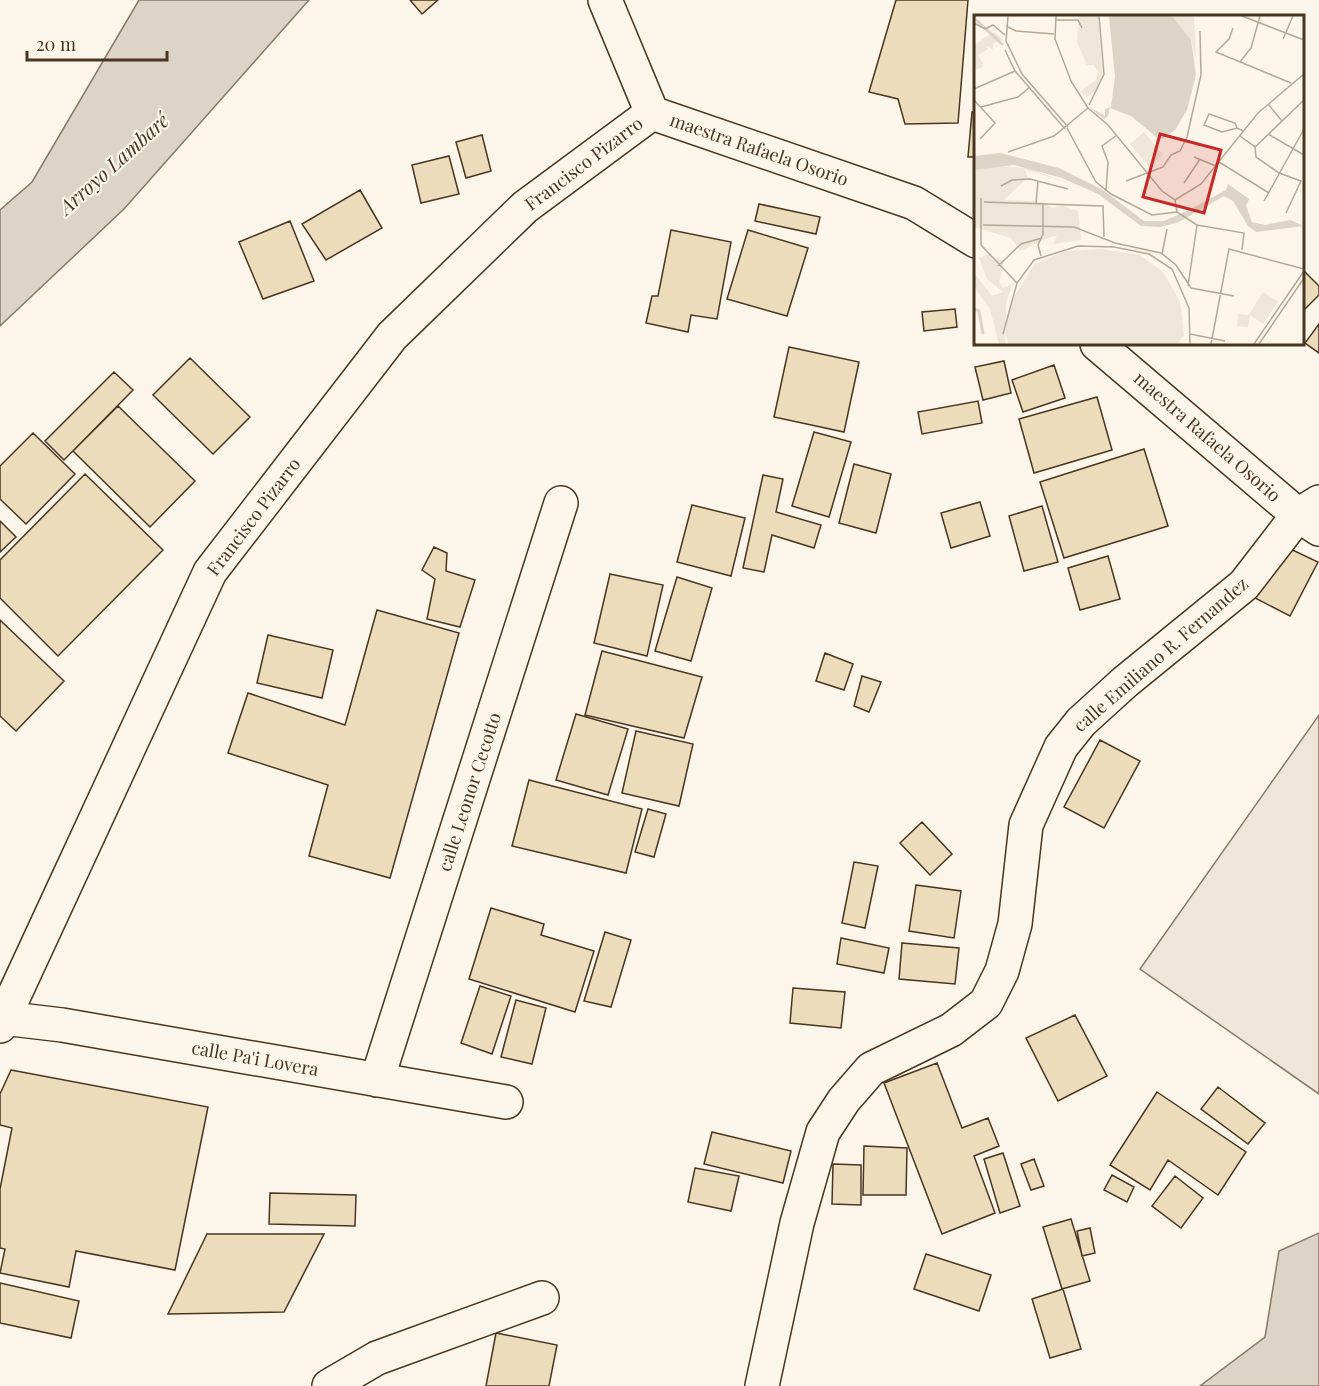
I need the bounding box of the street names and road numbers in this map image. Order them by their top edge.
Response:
street label: maestra Rafaela Osorio [667,107,852,191]
street label: Francisco Pizarro [519,111,647,216]
street label: maestra Rafaela Osorio [1129,366,1286,507]
street label: Francisco Pizarro [201,452,306,580]
street label: calle Emiliano R. Fernandez [1068,572,1253,737]
street label: calle Leonor Cecotto [432,709,506,874]
street label: calle Pa'i Lovera [190,1035,321,1081]

